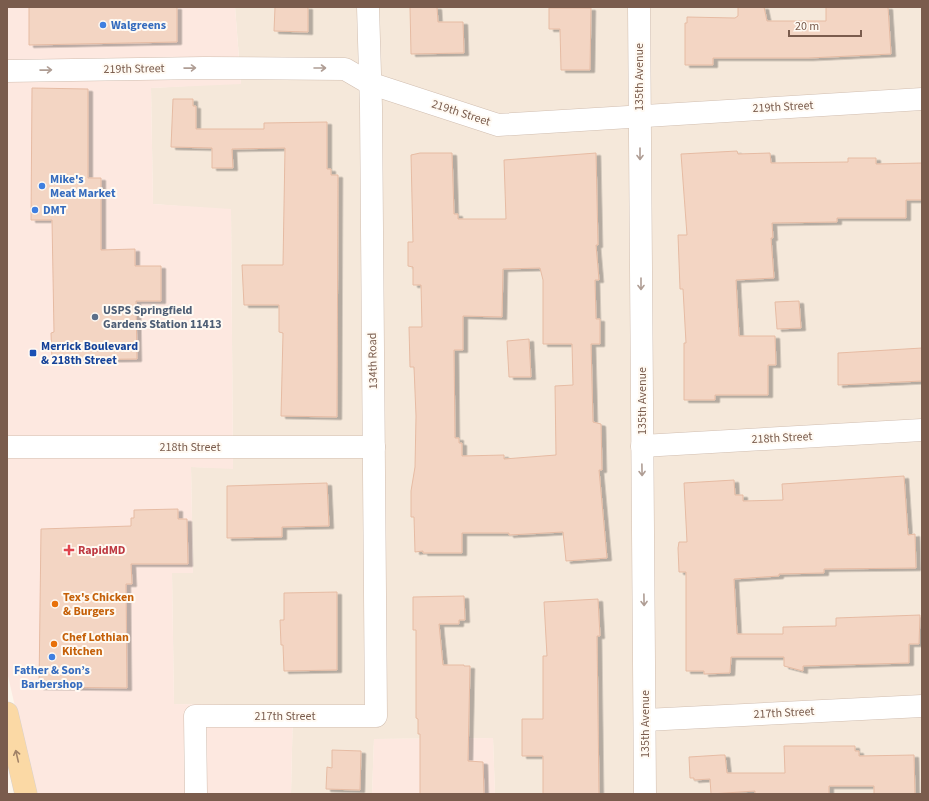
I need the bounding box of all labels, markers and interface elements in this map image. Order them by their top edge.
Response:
scale bar [789,12,861,38]
place label: Walgreens [111,17,166,34]
text: 20 m [795,18,819,35]
marker: Walgreens [98,20,108,30]
street label: 135th Avenue [631,43,648,111]
street label: 219th Street [103,60,165,78]
one-way arrow [183,64,196,72]
one-way arrow [313,65,326,72]
one-way arrow [39,67,52,74]
street label: 219th Street [429,95,493,131]
street label: 219th Street [752,97,814,117]
one-way arrow [636,147,644,160]
place label: Mike's Meat Market [50,171,116,202]
marker: Mike's Meat Market [37,181,47,191]
place label: DMT [43,202,67,219]
marker: DMT [30,205,40,215]
one-way arrow [637,277,645,290]
place label: USPS Springfield Gardens Station 11413 [103,302,222,333]
marker: USPS Springfield Gardens Station 11413 [90,312,100,322]
street label: 134th Road [364,333,382,389]
place label: Merrick Boulevard & 218th Street [41,338,138,369]
marker: Merrick Boulevard & 218th Street [28,348,38,358]
street label: 135th Avenue [634,367,651,435]
street label: 218th Street [751,428,813,448]
street label: 218th Street [160,439,220,456]
one-way arrow [638,463,646,476]
place label: RapidMD [78,542,126,559]
marker: RapidMD [63,544,75,556]
place label: Tex's Chicken & Burgers [63,589,134,620]
one-way arrow [640,593,648,606]
marker: Tex's Chicken & Burgers [50,599,60,609]
place label: Chef Lothian Kitchen [62,629,129,660]
marker: Chef Lothian Kitchen [49,639,59,649]
marker: Father & Son’s Barbershop [47,652,57,662]
place label: Father & Son’s Barbershop [14,662,90,693]
street label: 135th Avenue [637,690,654,758]
street label: 217th Street [753,703,815,723]
street label: 217th Street [255,708,315,725]
one-way arrow [12,750,20,763]

